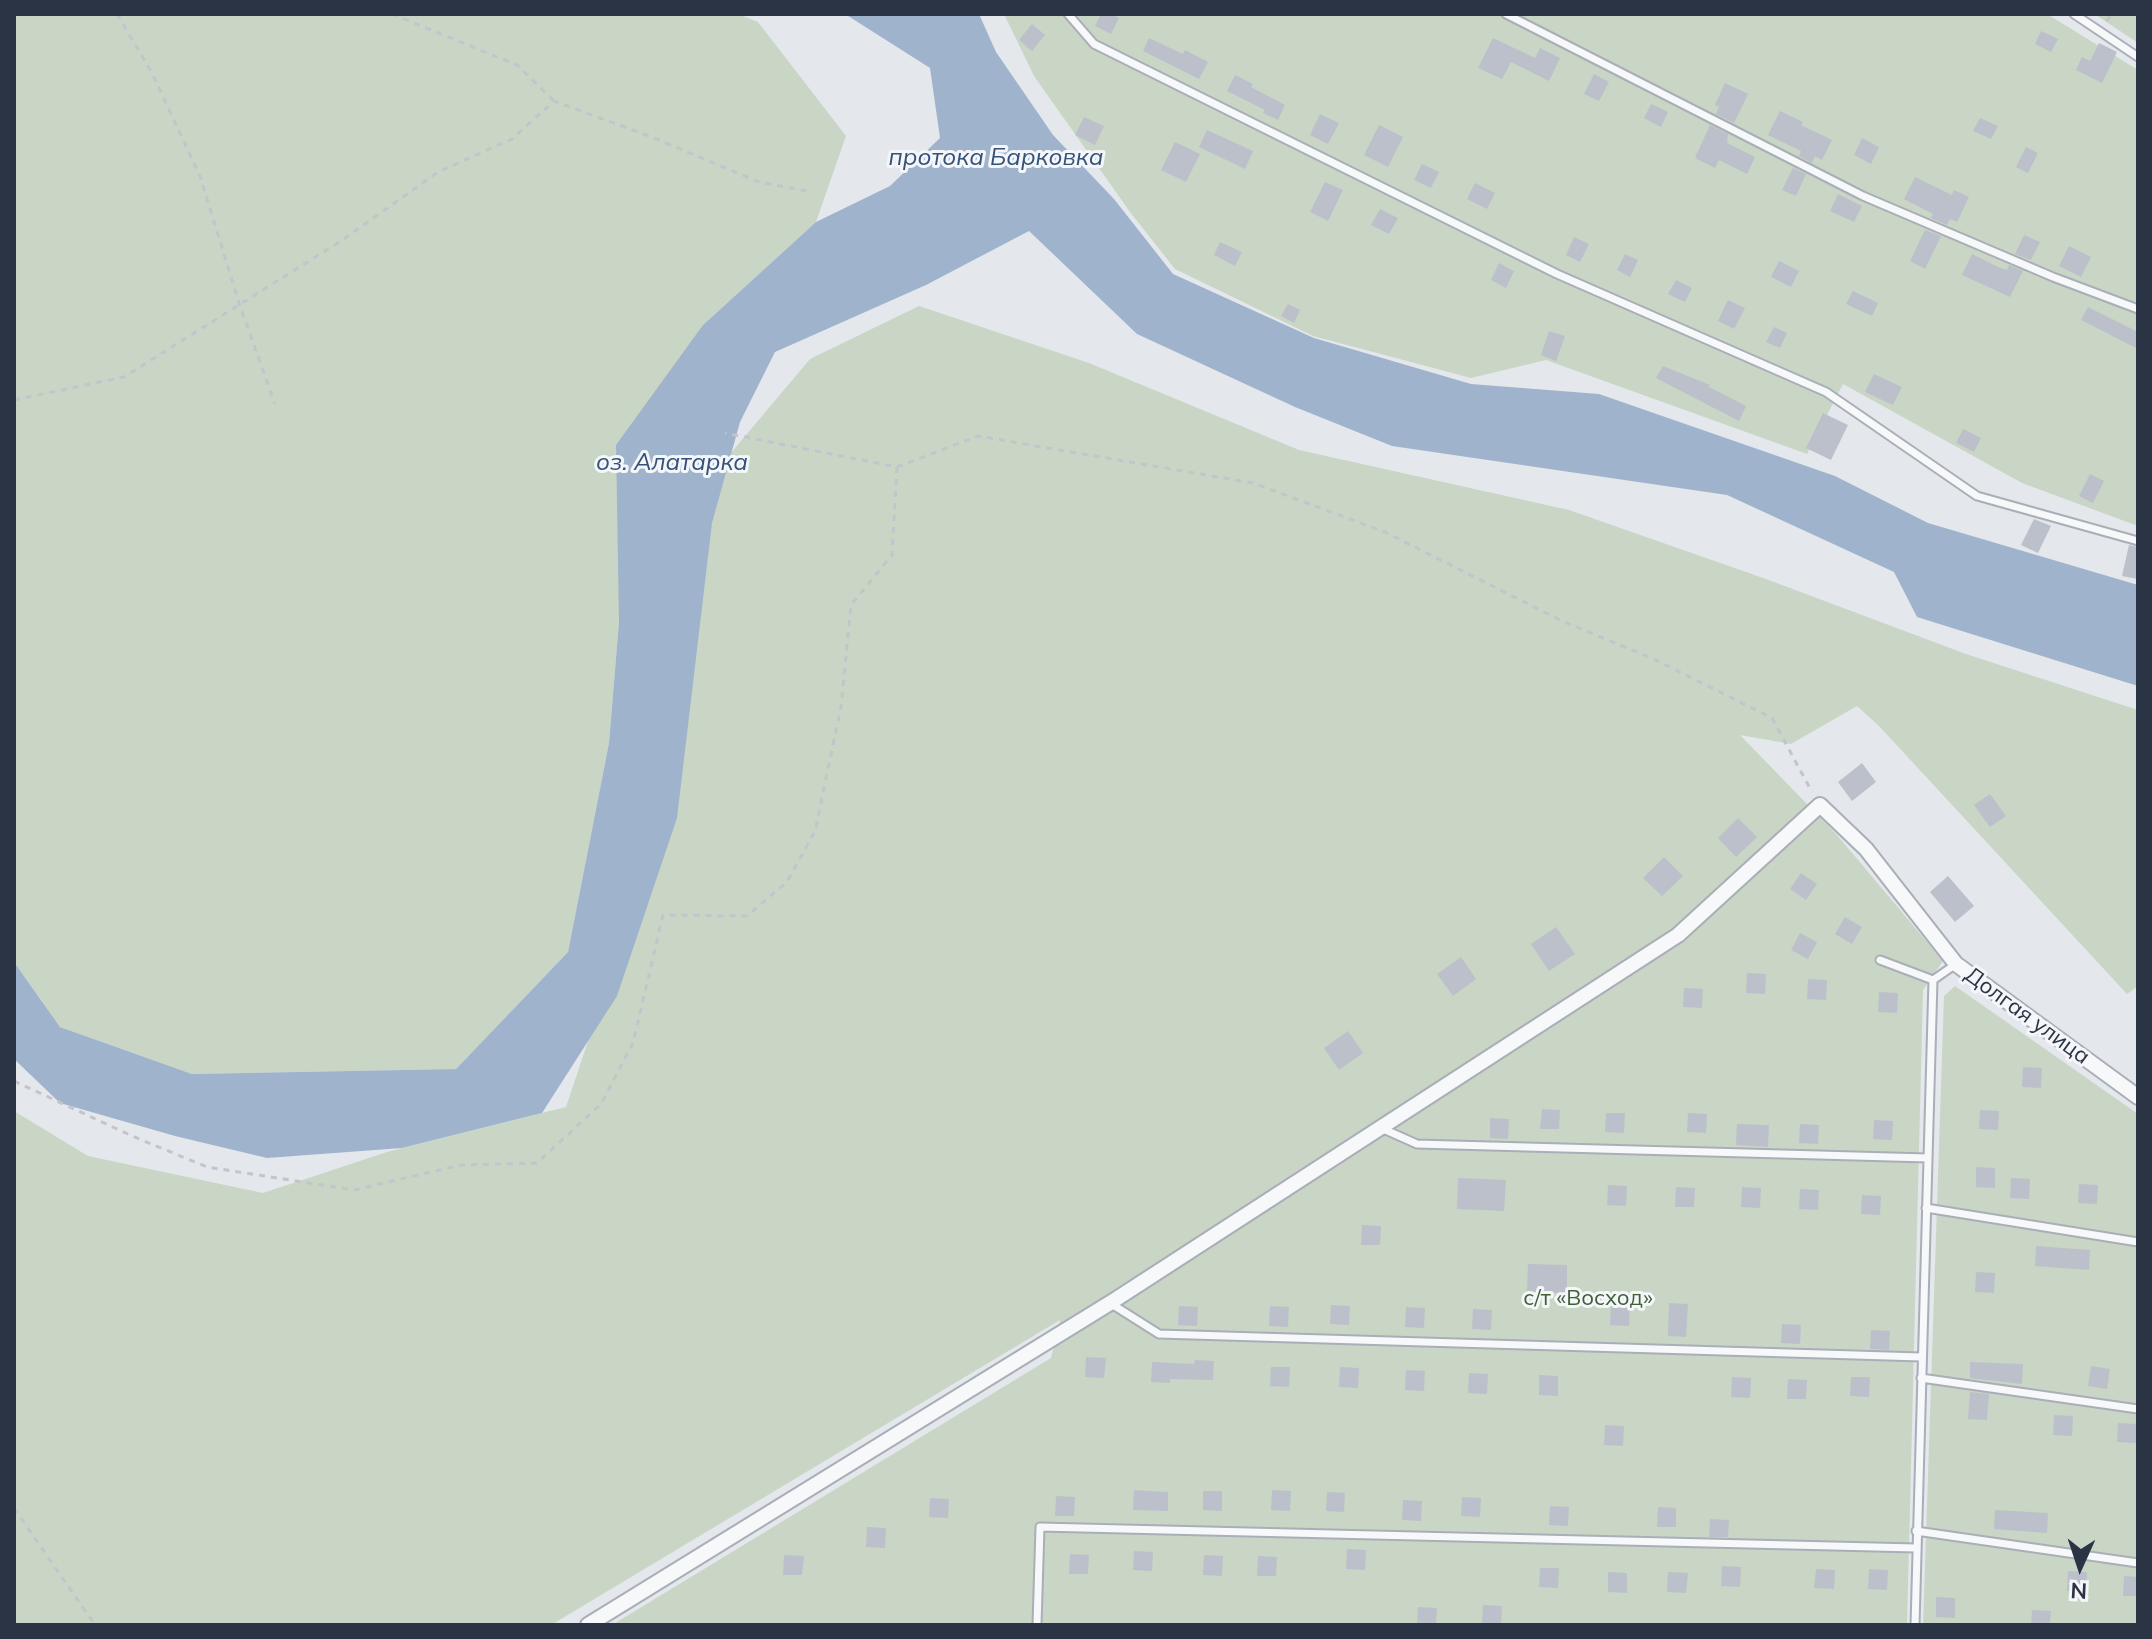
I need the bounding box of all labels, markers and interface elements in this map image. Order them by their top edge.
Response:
water label: протока Барковка [889,144,1103,172]
water label: оз. Алатарка [596,449,748,477]
street label: Долгая улица [1959,962,2095,1070]
park label: с/т «Восход» [1523,1285,1653,1311]
north arrow [2040,1527,2120,1607]
text: N [2070,1577,2088,1605]

